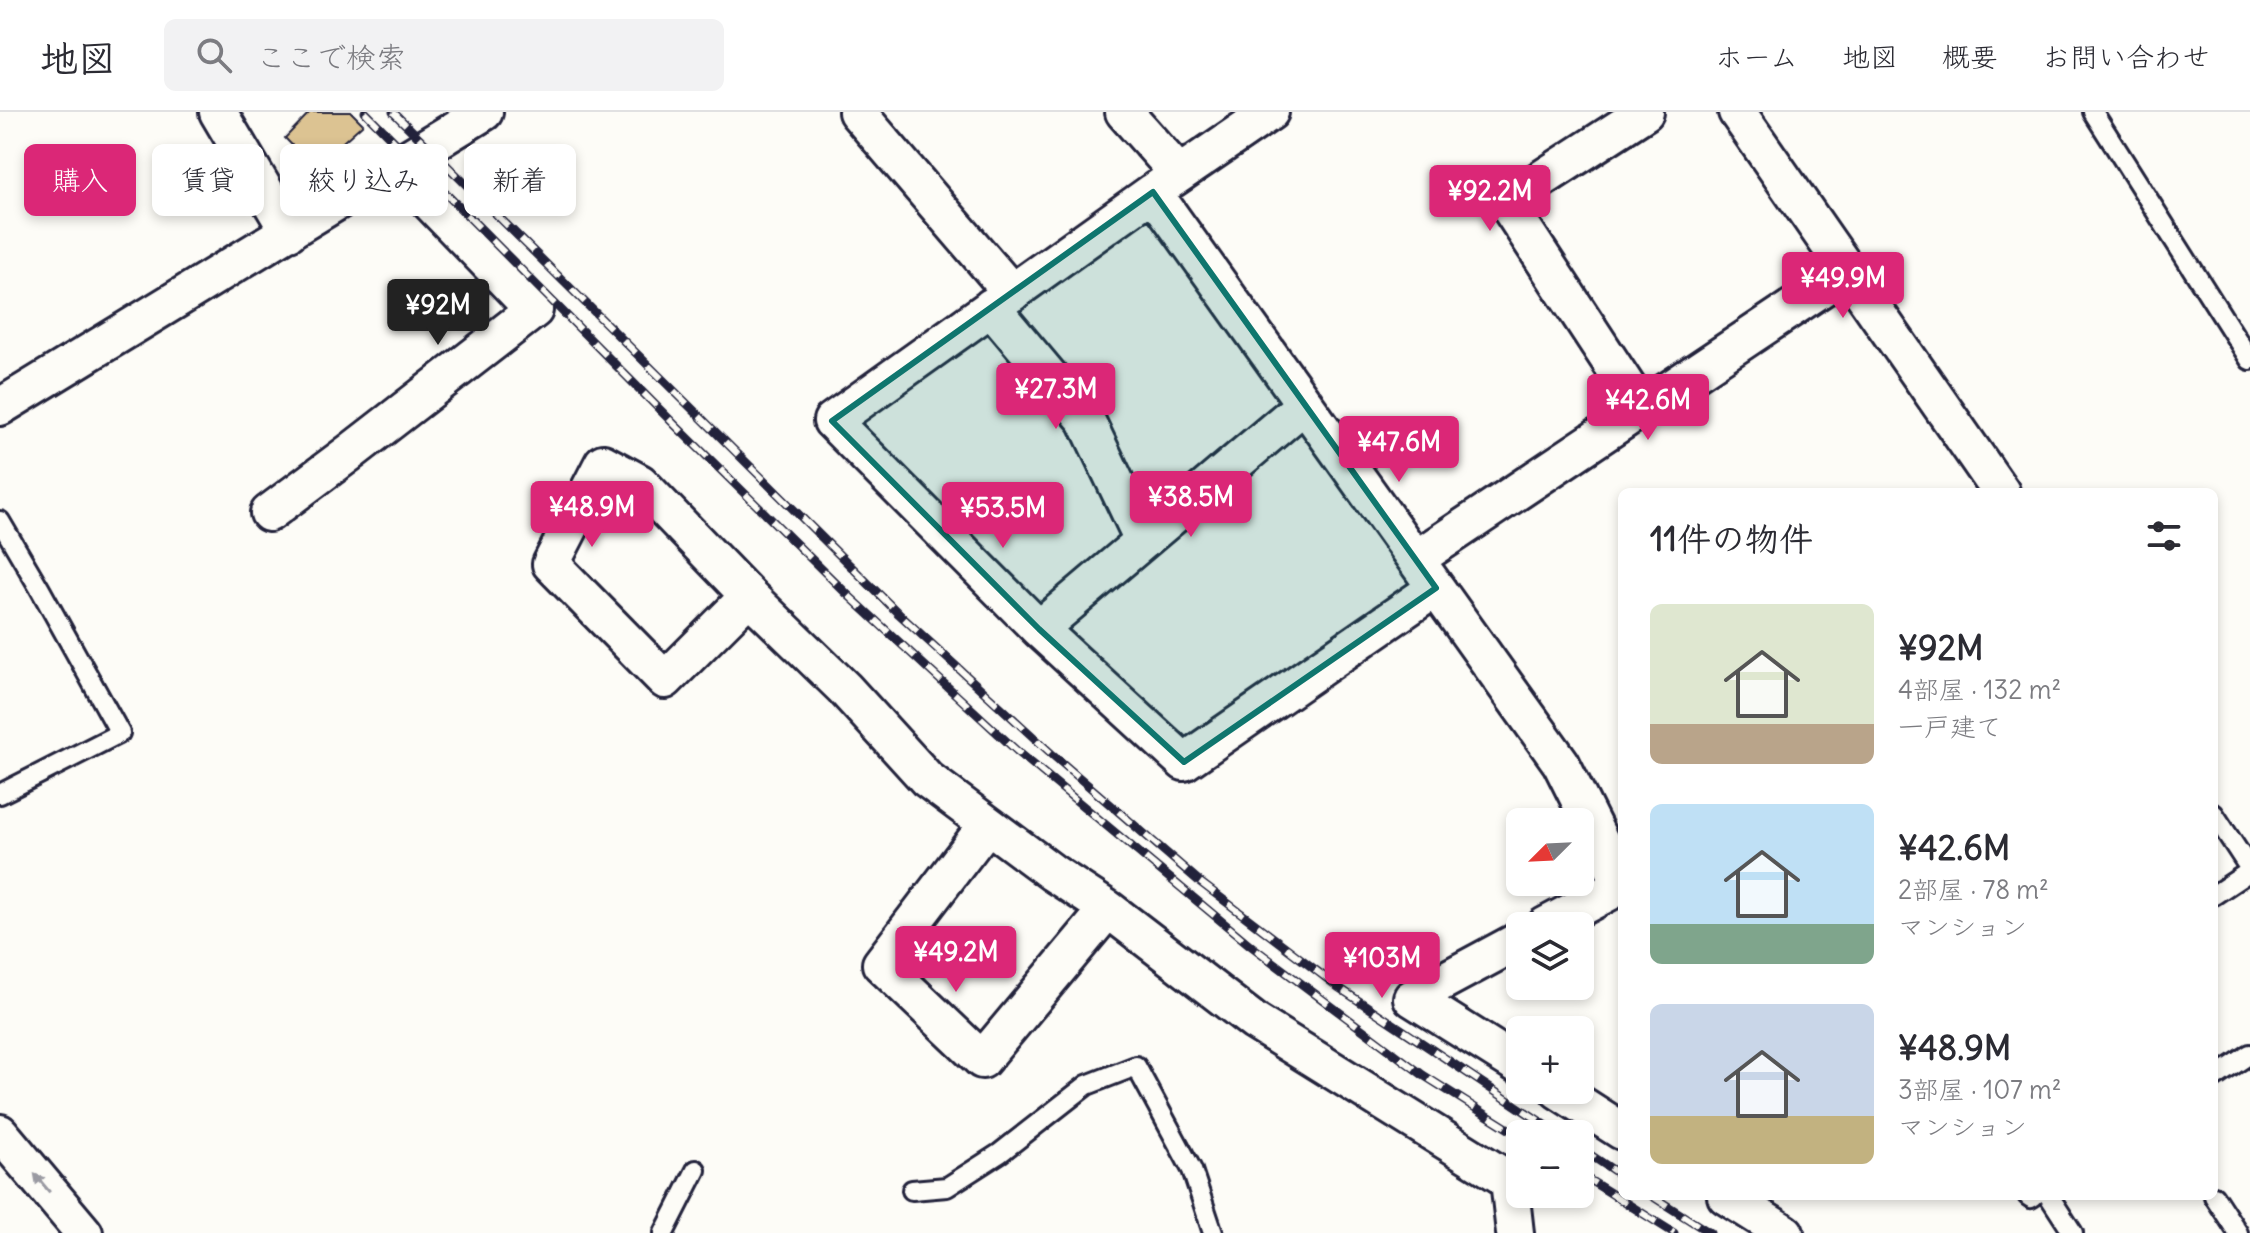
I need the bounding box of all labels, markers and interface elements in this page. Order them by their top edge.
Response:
search box [164,19,724,91]
icon: search [192,33,236,77]
text: 地図 [40,35,116,82]
text: ここで検索 [256,38,406,76]
text: ホーム [1715,39,1798,75]
text: 地図 [1842,39,1898,75]
text: 概要 [1942,39,1998,75]
text: お問い合わせ [2042,39,2210,75]
chip: 購入 [24,144,136,216]
chip: 賃貸 [152,144,264,216]
chip: 絞り込み [280,144,448,216]
chip: 新着 [464,144,576,216]
pin: ¥92.2M [1425,165,1555,233]
text: ¥92.2M [1447,174,1533,207]
pin: ¥49.9M [1778,252,1908,320]
text: ¥49.9M [1800,261,1886,294]
pin: ¥92M [391,279,485,347]
text: ¥92M [405,288,471,321]
pin: ¥27.3M [991,363,1121,431]
text: ¥27.3M [1014,372,1098,405]
pin: ¥42.6M [1583,374,1713,442]
text: ¥42.6M [1605,383,1691,416]
pin: ¥47.6M [1334,416,1464,484]
text: ¥47.6M [1357,425,1441,458]
pin: ¥38.5M [1126,471,1256,539]
text: ¥38.5M [1148,480,1234,513]
pin: ¥48.9M [527,481,657,549]
pin: ¥53.5M [938,482,1068,550]
text: ¥48.9M [549,490,635,523]
text: ¥53.5M [960,491,1046,524]
icon: filters [2142,514,2186,558]
text: 11件の物件 [1650,517,1813,560]
text: ¥92M [1898,626,1984,669]
icon: home [1714,636,1810,732]
text: 4部屋 · 132 m² [1898,673,2061,706]
text: 一戸建て [1898,710,2002,743]
north arrow [1506,808,1594,896]
map controls [1506,808,1594,1208]
text: ¥42.6M [1898,826,2010,869]
icon: home [1714,836,1810,932]
text: 2部屋 · 78 m² [1898,873,2049,906]
text: マンション [1898,910,2027,943]
button: layers [1506,912,1594,1000]
pin: ¥49.2M [891,926,1021,994]
pin: ¥103M [1326,932,1438,1000]
text: ¥49.2M [913,935,999,968]
text: ¥103M [1343,941,1421,974]
button: + [1506,1016,1594,1104]
text: ¥48.9M [1898,1026,2011,1069]
icon: home [1714,1036,1810,1132]
text: 3部屋 · 107 m² [1898,1073,2061,1106]
text: マンション [1898,1110,2027,1143]
button: − [1506,1120,1594,1208]
one-way arrow [34,1173,51,1193]

